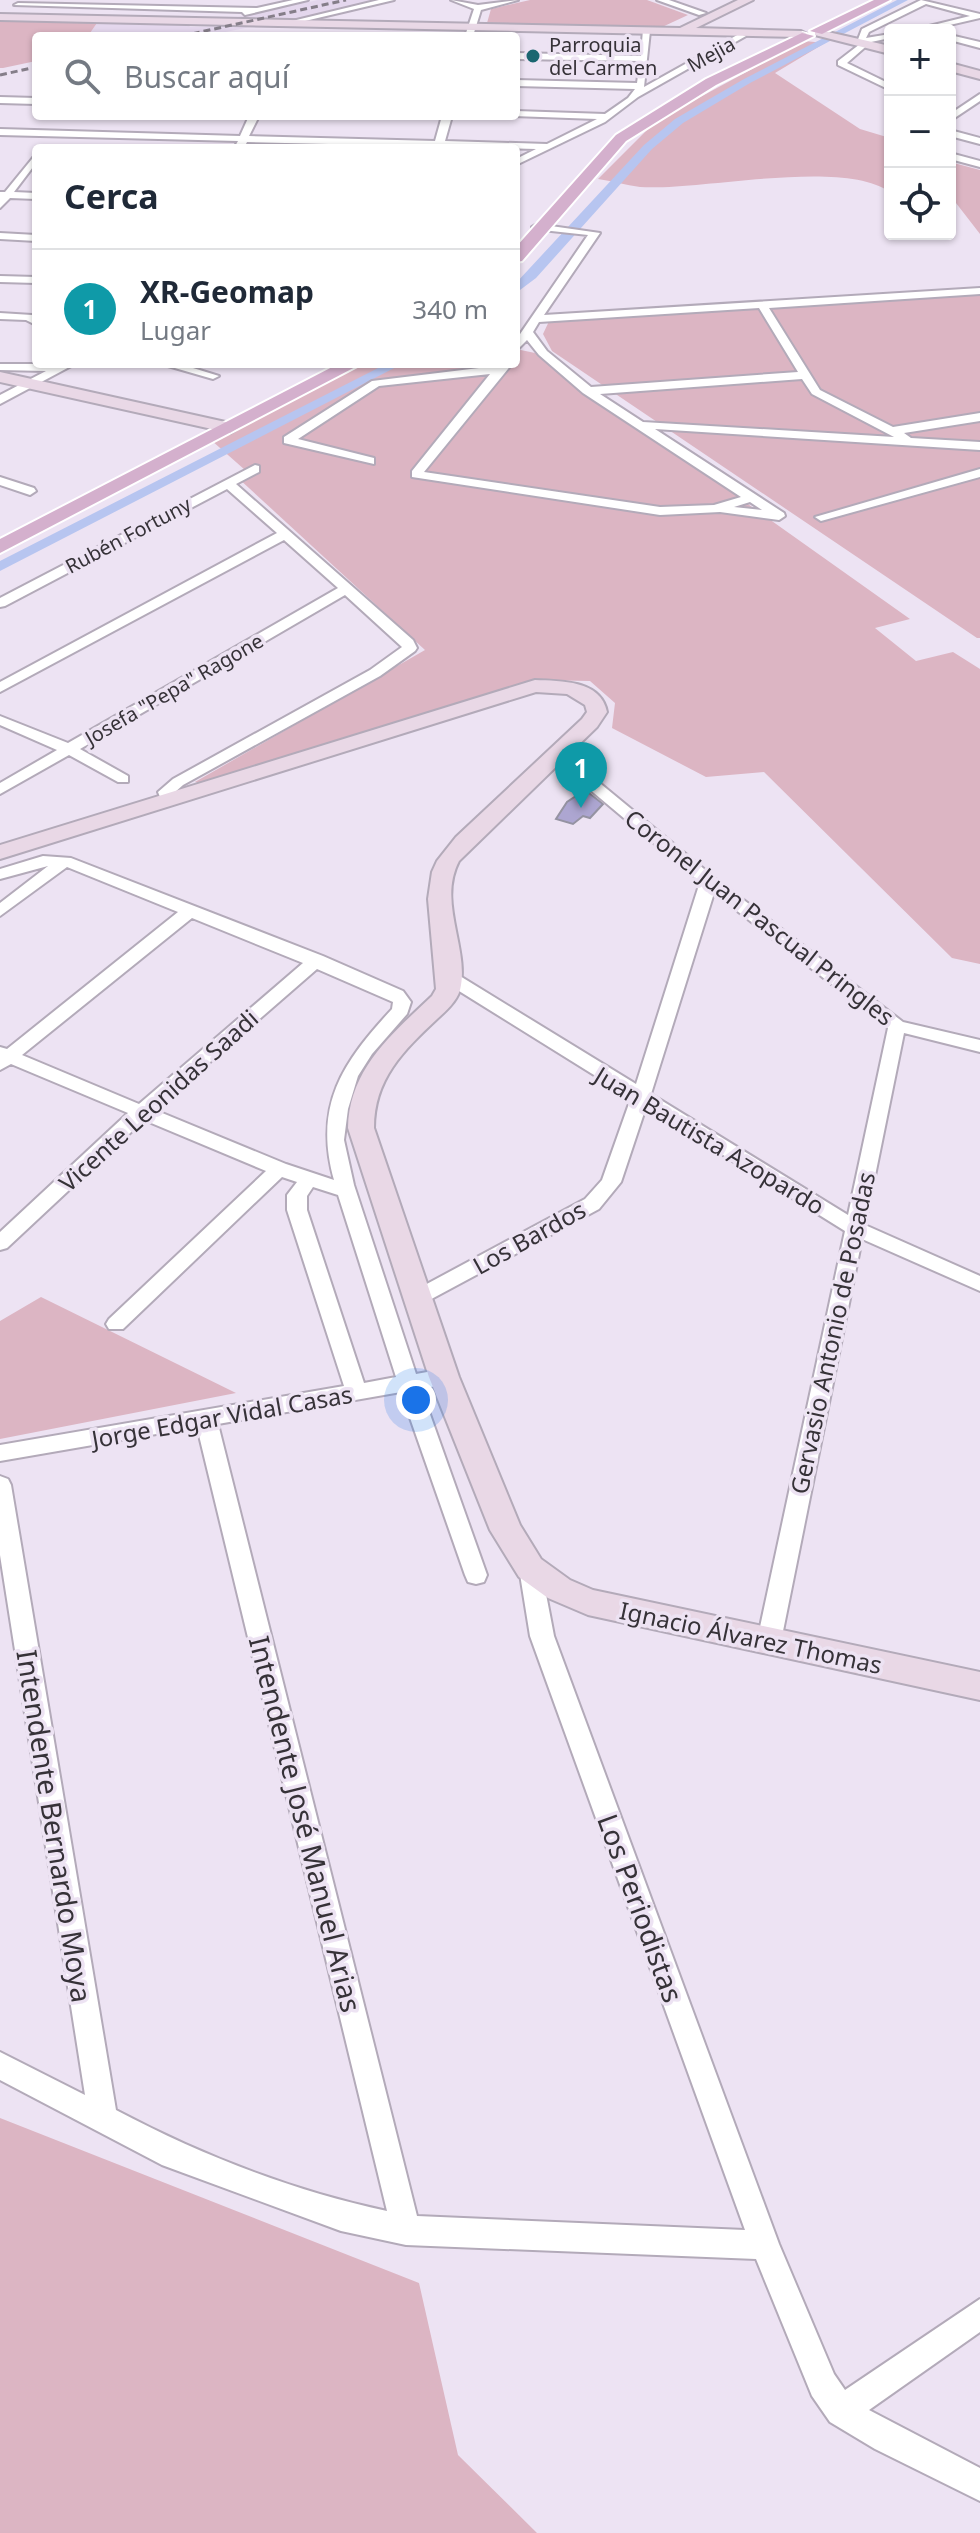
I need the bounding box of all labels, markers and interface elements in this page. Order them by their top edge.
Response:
map controls [884,24,956,240]
button: + [884,24,956,96]
street label: Mejia [682,30,740,78]
place label: Parroquia del Carmen [549,31,657,81]
search box [32,32,520,120]
marker: Parroquia del Carmen [524,47,542,65]
icon: search [60,54,104,98]
text: Buscar aquí [124,56,289,97]
button: − [884,96,956,168]
button: locate [884,168,956,240]
text: Cerca [64,173,159,219]
text: XR-Geomap [140,271,314,312]
text: 1 [83,291,97,327]
text: 340 m [412,291,488,327]
text: Lugar [140,312,211,348]
street label: Rubén Fortuny [60,490,196,580]
street label: Josefa "Pepa" Ragone [78,627,268,752]
pin: 1 [555,742,607,808]
street label: Coronel Juan Pascual Pringles [618,801,902,1033]
street label: Vicente Leonidas Saadi [51,1002,265,1198]
street label: Juan Bautista Azopardo [587,1057,831,1222]
street label: Gervasio Antonio de Posadas [782,1169,882,1497]
street label: Los Bardos [467,1192,591,1282]
street label: Jorge Edgar Vidal Casas [87,1377,355,1456]
your location [396,1380,436,1420]
street label: Ignacio Álvarez Thomas [617,1593,885,1681]
street label: Intendente José Manuel Arias [241,1632,371,2016]
street label: Intendente Bernardo Moya [8,1647,102,2005]
street label: Los Periodistas [589,1809,693,2007]

